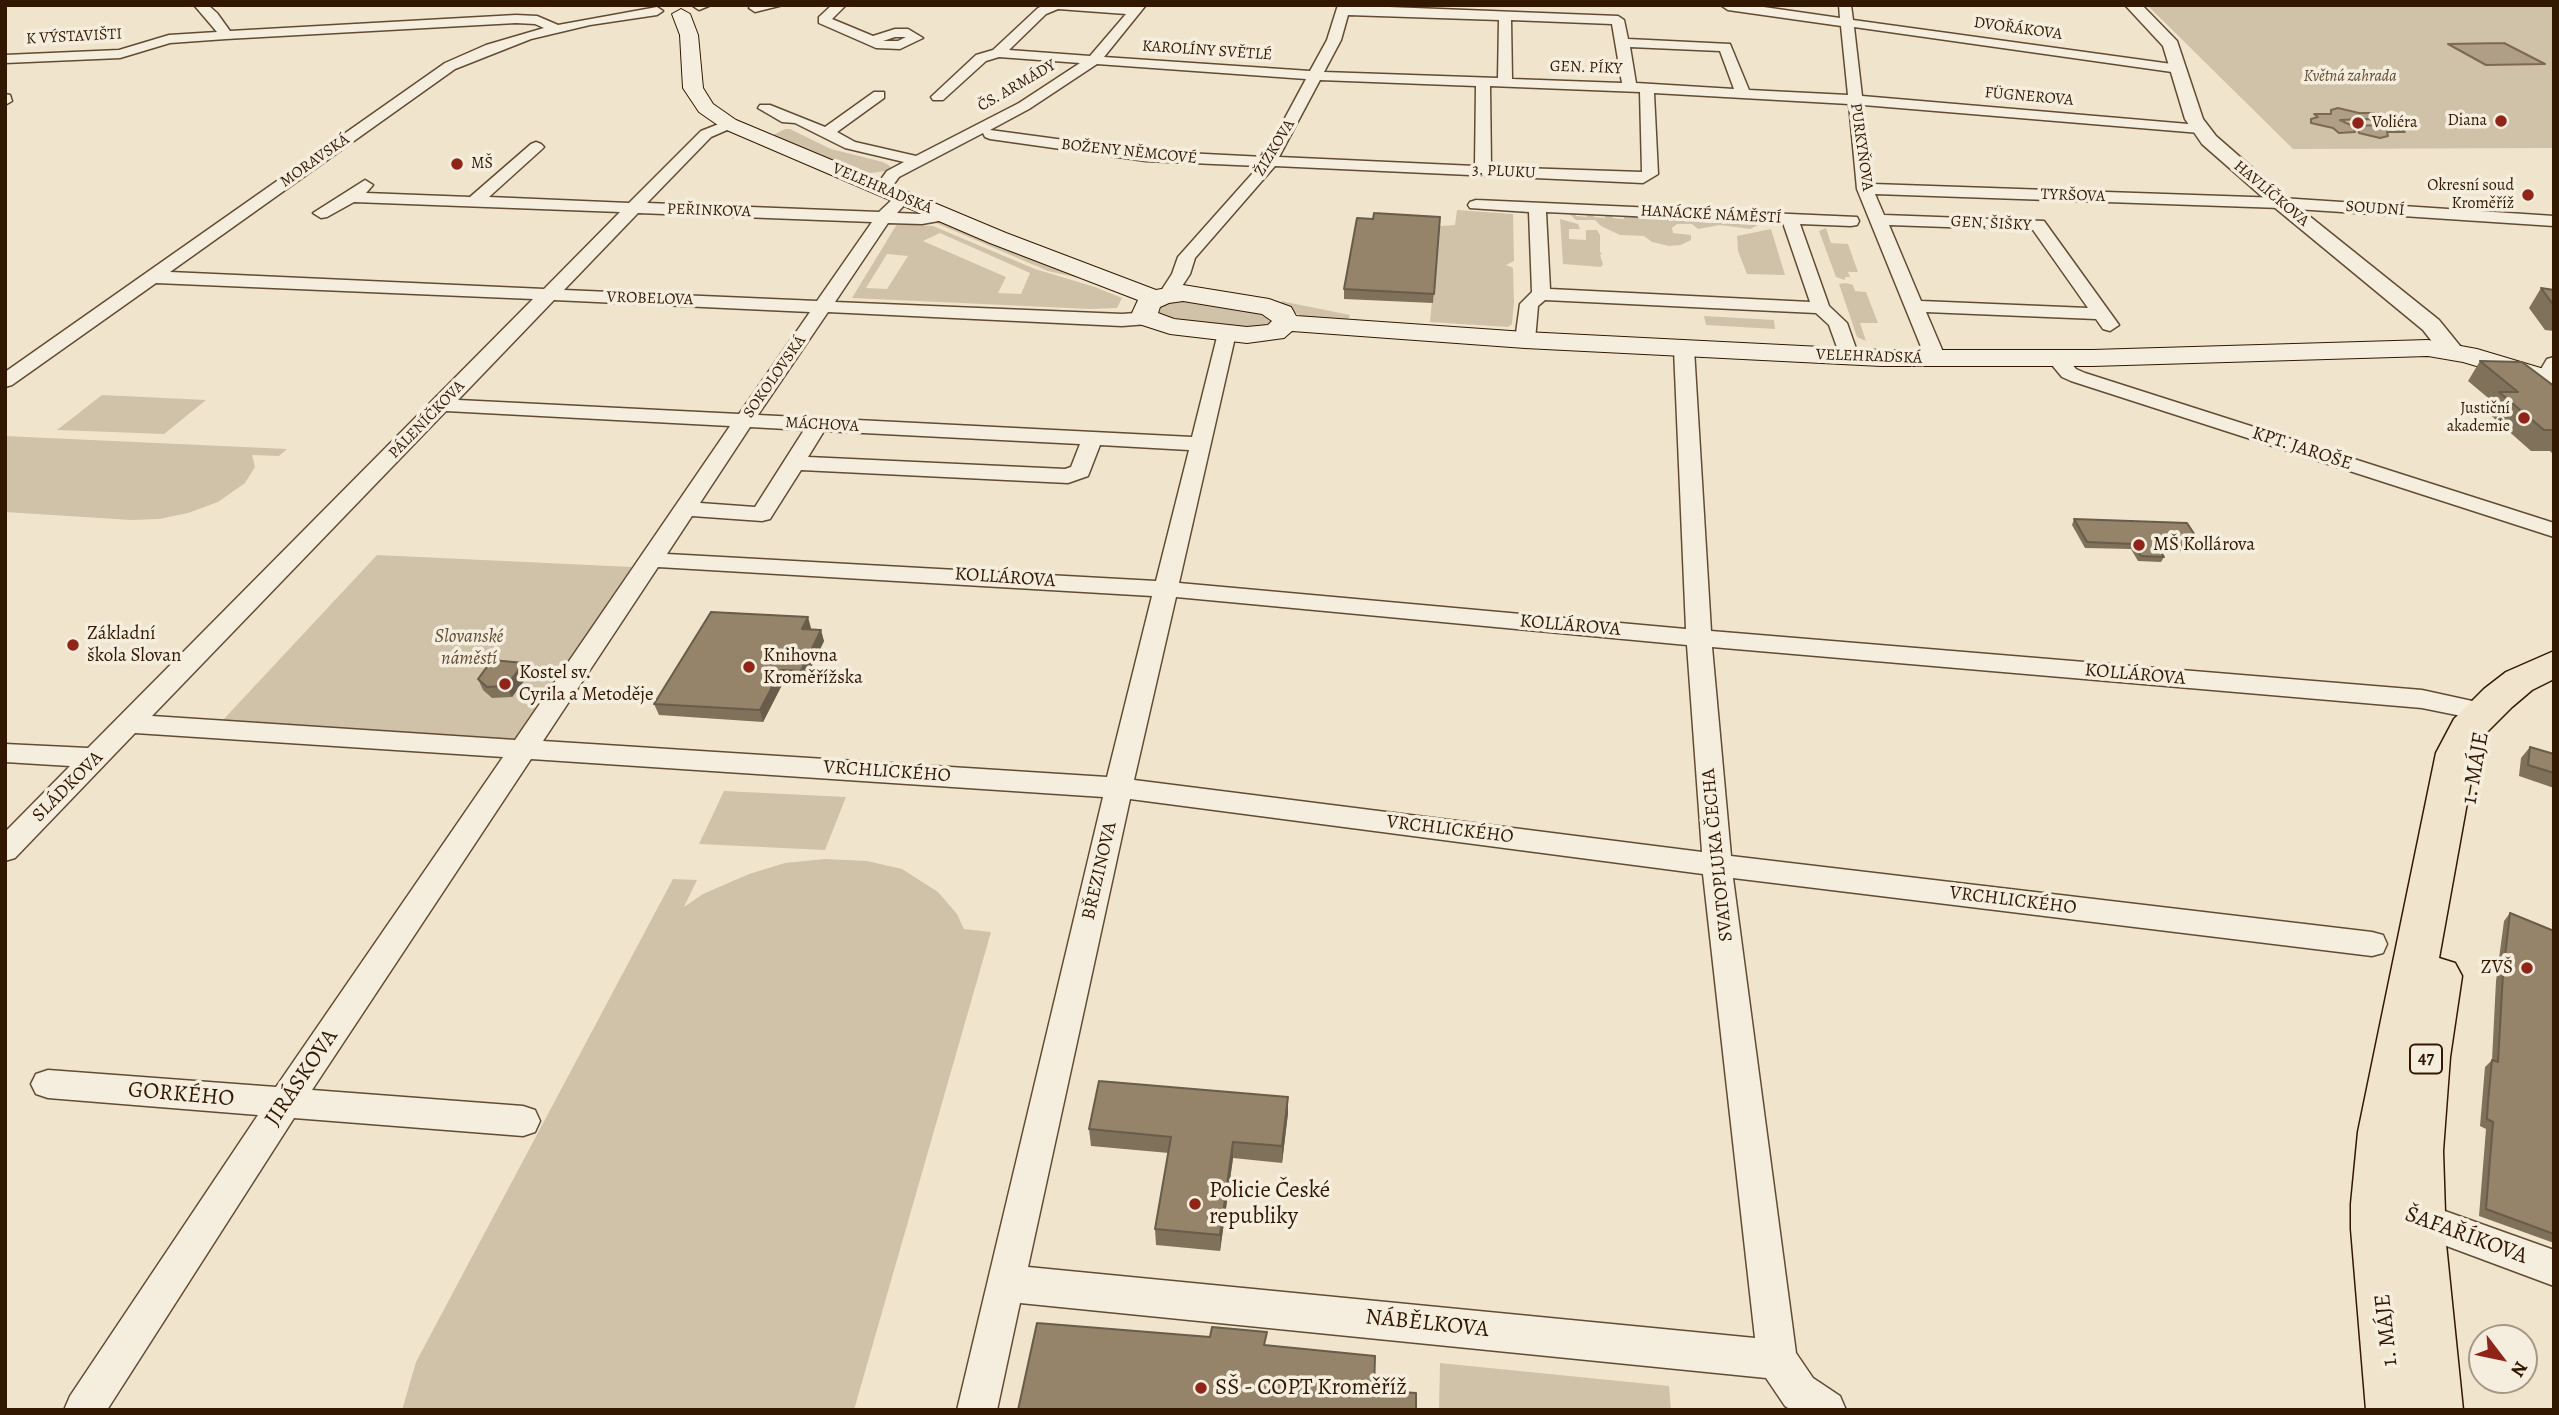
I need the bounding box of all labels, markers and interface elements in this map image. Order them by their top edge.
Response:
street label: DVOŘÁKOVA [1973,13,2063,45]
street label: K VÝSTAVIŠTI [26,25,122,49]
street label: KAROLÍNY SVĚTLÉ [1141,37,1273,65]
street label: ČS. ARMÁDY [974,56,1060,116]
street label: GEN. PÍKY [1549,57,1623,79]
park label: Květná zahrada [2303,67,2397,87]
street label: FÜGNEROVA [1984,84,2074,110]
street label: PURKYŇOVA [1845,102,1877,192]
place label: Diana [2448,111,2487,131]
place label: Voliéra [2372,113,2418,133]
marker: Diana [2493,113,2509,129]
marker: Voliéra [2350,115,2366,131]
street label: ŽIŽKOVA [1251,116,1299,180]
street label: MORAVSKÁ [277,130,353,192]
street label: BOŽENY NĚMCOVÉ [1060,135,1198,169]
place label: MŠ [471,154,493,174]
marker: MŠ [449,156,465,172]
street label: HAVLÍČKOVA [2229,157,2313,231]
street label: VELEHRADSKÁ [829,159,935,219]
street label: 3. PLUKU [1472,161,1536,183]
place label: Okresní soud Kroměříž [2427,176,2514,214]
street label: TYRŠOVA [2040,185,2106,207]
marker: Okresní soud Kroměříž [2520,187,2536,203]
street label: SOUDNÍ [2345,197,2405,221]
street label: PEŘINKOVA [667,200,751,222]
street label: HANÁCKÉ NÁMĚSTÍ [1640,202,1782,228]
street label: GEN. ŠIŠKY [1950,212,2032,236]
street label: VROBELOVA [606,288,694,310]
street label: SOKOLOVSKÁ [740,332,810,422]
street label: VELEHRADSKÁ [1815,346,1923,368]
street label: PÁLENÍČKOVA [385,377,469,463]
place label: Justiční akademie [2447,399,2510,437]
marker: Justiční akademie [2516,410,2532,426]
street label: MÁCHOVA [785,413,859,437]
street label: KPT. JAROŠE [2249,422,2355,476]
place label: MŠ Kollárova [2153,534,2255,556]
marker: MŠ Kollárova [2131,537,2147,553]
street label: KOLLÁROVA [954,563,1056,593]
street label: KOLLÁROVA [1519,610,1621,642]
place label: Základní škola Slovan [87,623,182,667]
park label: Slovanské náměstí [435,626,503,670]
marker: Základní škola Slovan [65,637,81,653]
place label: Knihovna Kroměřížska [763,645,863,689]
marker: Knihovna Kroměřížska [741,659,757,675]
street label: KOLLÁROVA [2084,659,2186,691]
place label: Kostel sv. Cyrila a Metoděje [519,662,654,706]
marker: Kostel sv. Cyrila a Metoděje [497,676,513,692]
street label: 1. MÁJE [2456,730,2496,806]
street label: SLÁDKOVA [28,747,108,827]
street label: VRCHLICKÉHO [822,756,952,788]
street label: SVATOPLUKA ČECHA [1698,767,1738,943]
street label: VRCHLICKÉHO [1385,811,1515,849]
street label: BŘEZINOVA [1078,820,1122,922]
street label: VRCHLICKÉHO [1948,882,2078,920]
place label: ZVŠ [2481,957,2513,979]
marker: ZVŠ [2519,960,2535,976]
street label: JIRÁSKOVA [260,1024,344,1132]
road number: 47 [2410,1044,2442,1074]
street label: GORKÉHO [127,1077,235,1113]
place label: Policie České republiky [1209,1177,1330,1231]
marker: Policie České republiky [1187,1196,1203,1212]
street label: ŠAFAŘÍKOVA [2401,1201,2531,1271]
street label: 1. MÁJE [2369,1292,2405,1368]
street label: NÁBĚLKOVA [1364,1304,1490,1344]
north arrow [2468,1324,2538,1394]
text: N [2504,1356,2534,1382]
place label: SŠ - COPT Kroměříž [1215,1374,1407,1402]
marker: SŠ - COPT Kroměříž [1193,1380,1209,1396]

